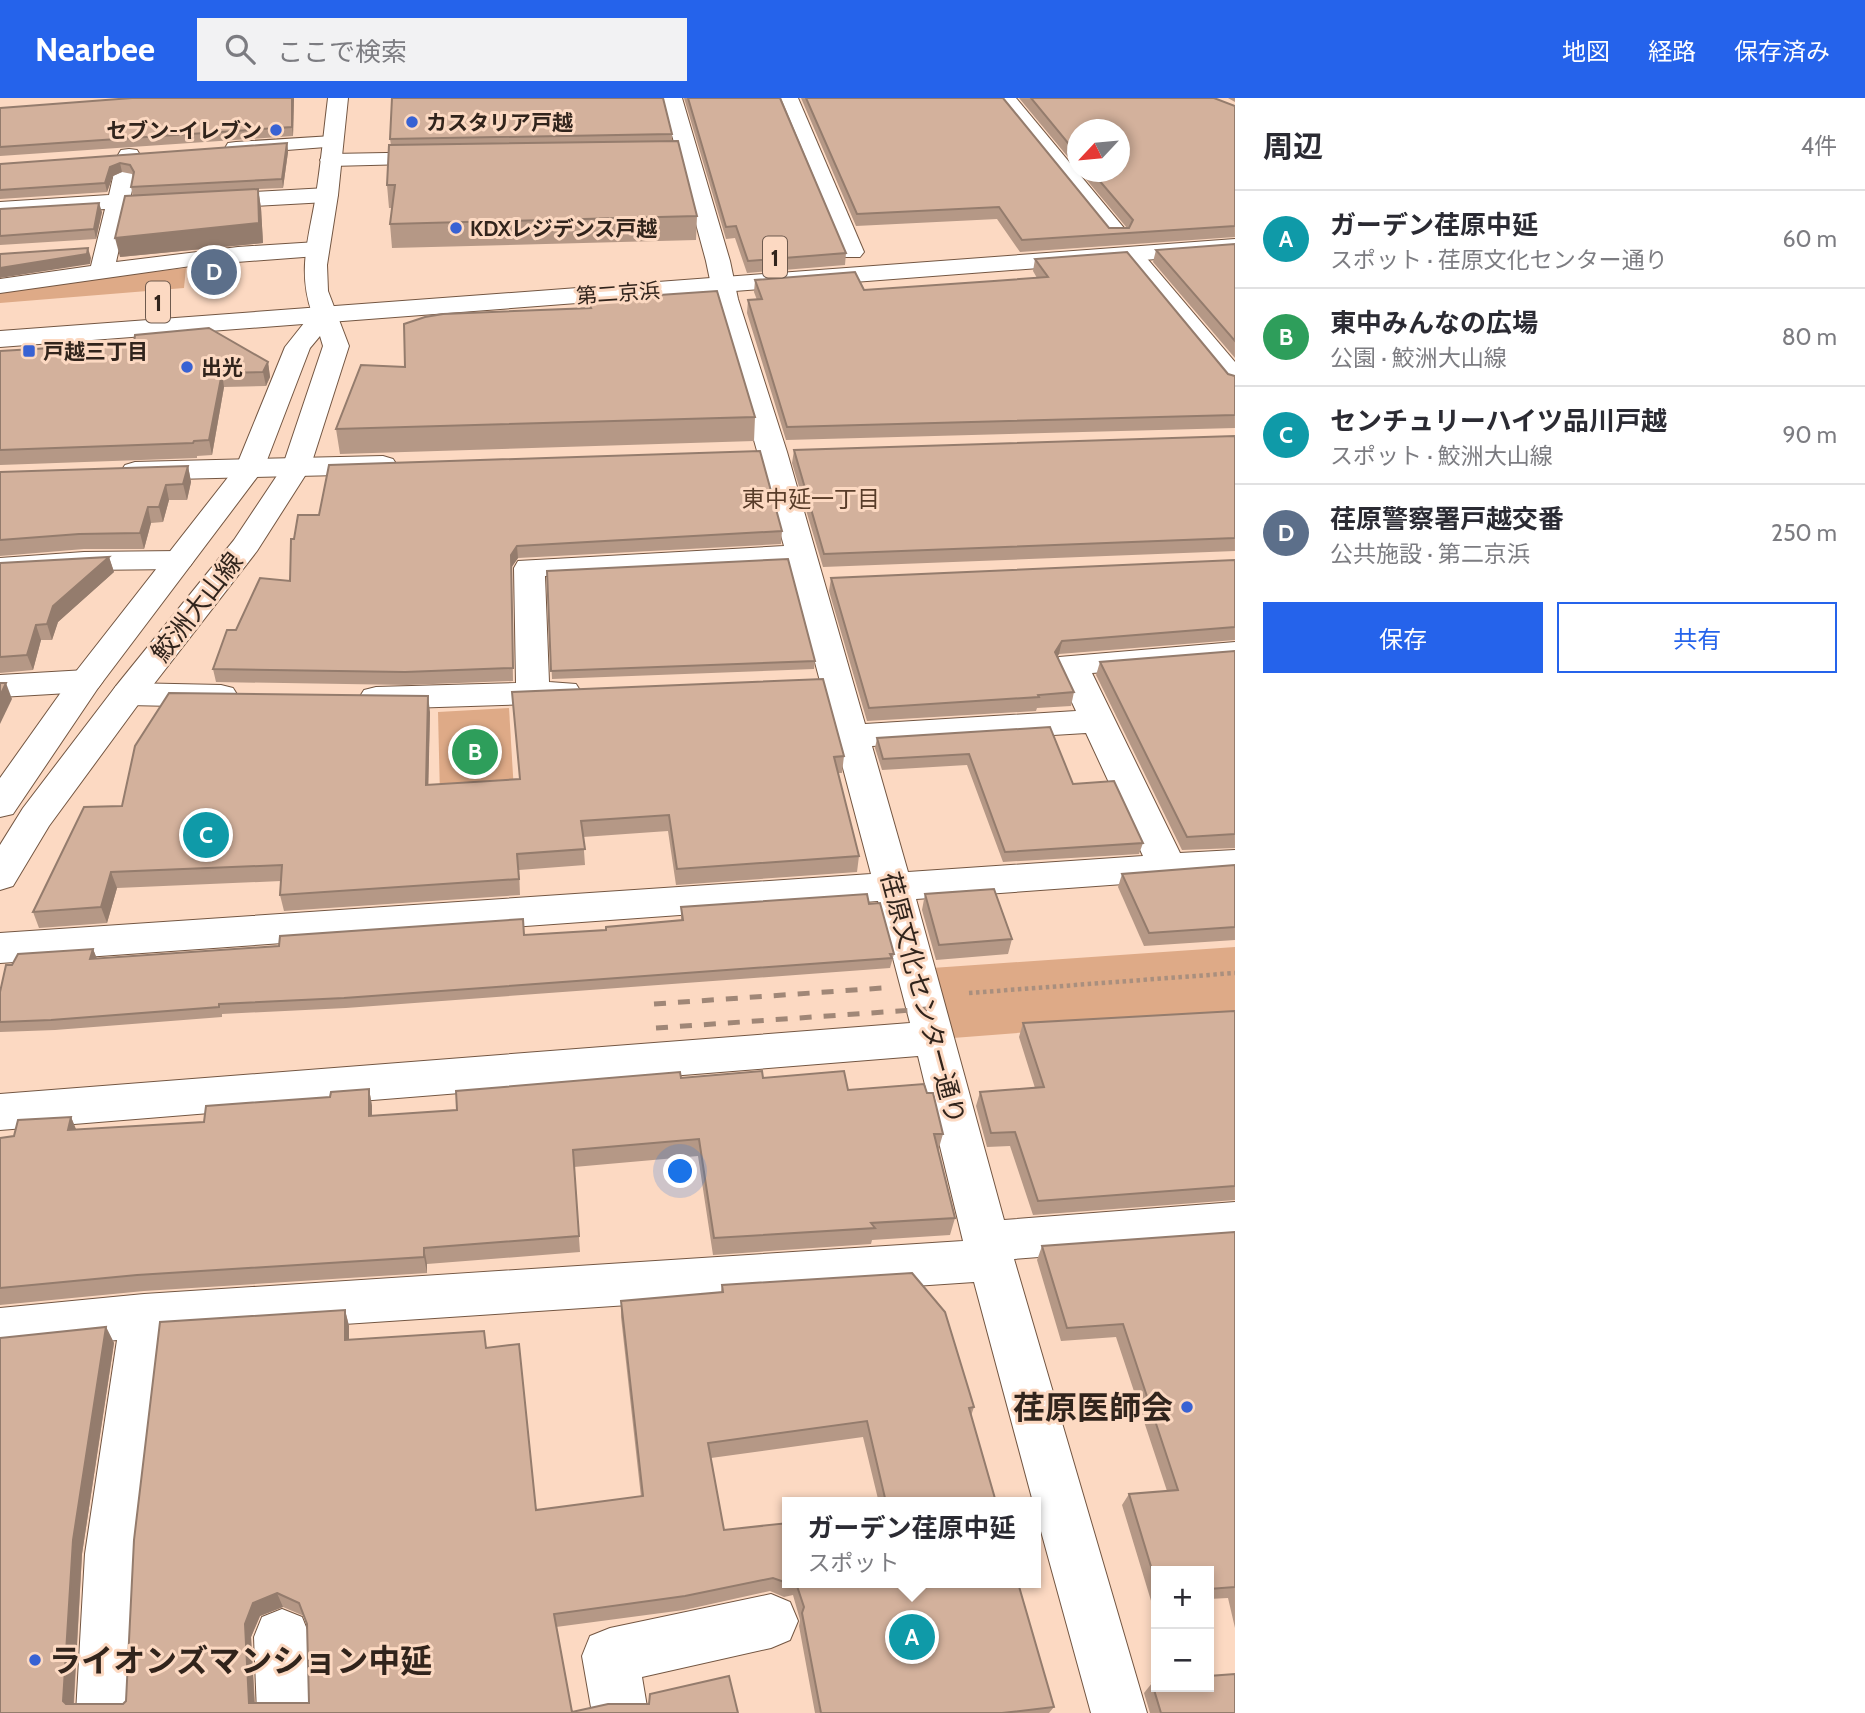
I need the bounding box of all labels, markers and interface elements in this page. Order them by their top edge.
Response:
search box [197,18,687,81]
text: Nearbee [35,29,155,69]
icon: search [221,30,259,68]
text: ここで検索 [277,36,407,68]
text: 地図 [1562,37,1610,66]
text: 経路 [1648,37,1696,66]
text: 保存済み [1734,37,1830,66]
place label: カスタリア戸越 [426,110,573,135]
marker: カスタリア戸越 [404,114,420,130]
place label: セブン-イレブン [106,118,262,143]
north arrow [1067,119,1130,182]
marker: セブン-イレブン [268,122,284,138]
text: 周辺 [1263,128,1323,165]
text: 4件 [1801,132,1837,160]
text: ガーデン荏原中延 [1330,209,1538,241]
place label: KDXレジデンス戸越 [470,216,657,241]
marker: KDXレジデンス戸越 [448,220,464,236]
text: A [1279,225,1293,253]
text: 60 m [1783,225,1837,253]
road number: 1 [763,237,787,278]
pin: D [191,246,237,298]
text: スポット · 荏原文化センター通り [1330,246,1668,274]
street label: 第二京浜 [575,278,661,308]
road number: 1 [146,282,170,322]
text: 東中みんなの広場 [1330,307,1538,339]
text: B [1279,323,1293,351]
text: 80 m [1782,323,1837,351]
place label: 戸越三丁目 [43,339,148,364]
marker: 戸越三丁目 [21,343,37,359]
text: 公園 · 鮫洲大山線 [1330,344,1507,372]
place label: 出光 [201,355,243,380]
marker: 出光 [179,359,195,375]
text: センチュリーハイツ品川戸越 [1330,405,1667,437]
text: C [1279,421,1293,449]
text: 90 m [1783,421,1837,449]
text: スポット · 鮫洲大山線 [1330,442,1553,470]
district label: 東中延一丁目 [742,485,880,513]
text: 荏原警察署戸越交番 [1330,503,1564,535]
text: D [1278,519,1294,547]
text: 250 m [1771,519,1837,547]
text: 公共施設 · 第二京浜 [1330,540,1530,568]
street label: 鮫洲大山線 [144,546,250,668]
button: 保存 [1263,602,1543,673]
button: 共有 [1557,602,1837,673]
pin: B [452,726,498,778]
pin: C [183,809,229,861]
street label: 荏原文化センター通り [874,868,972,1128]
your location [663,1154,697,1188]
place label: 荏原医師会 [1013,1388,1173,1427]
marker: 荏原医師会 [1179,1399,1195,1415]
popup [782,1497,1041,1588]
text: ガーデン荏原中延 [807,1512,1016,1544]
text: スポット [807,1549,899,1577]
map controls [1151,1566,1214,1692]
button: + [1151,1566,1214,1629]
pin: A [889,1611,935,1663]
button: − [1151,1629,1214,1692]
place label: ライオンズマンション中延 [49,1641,432,1680]
marker: ライオンズマンション中延 [27,1652,43,1668]

